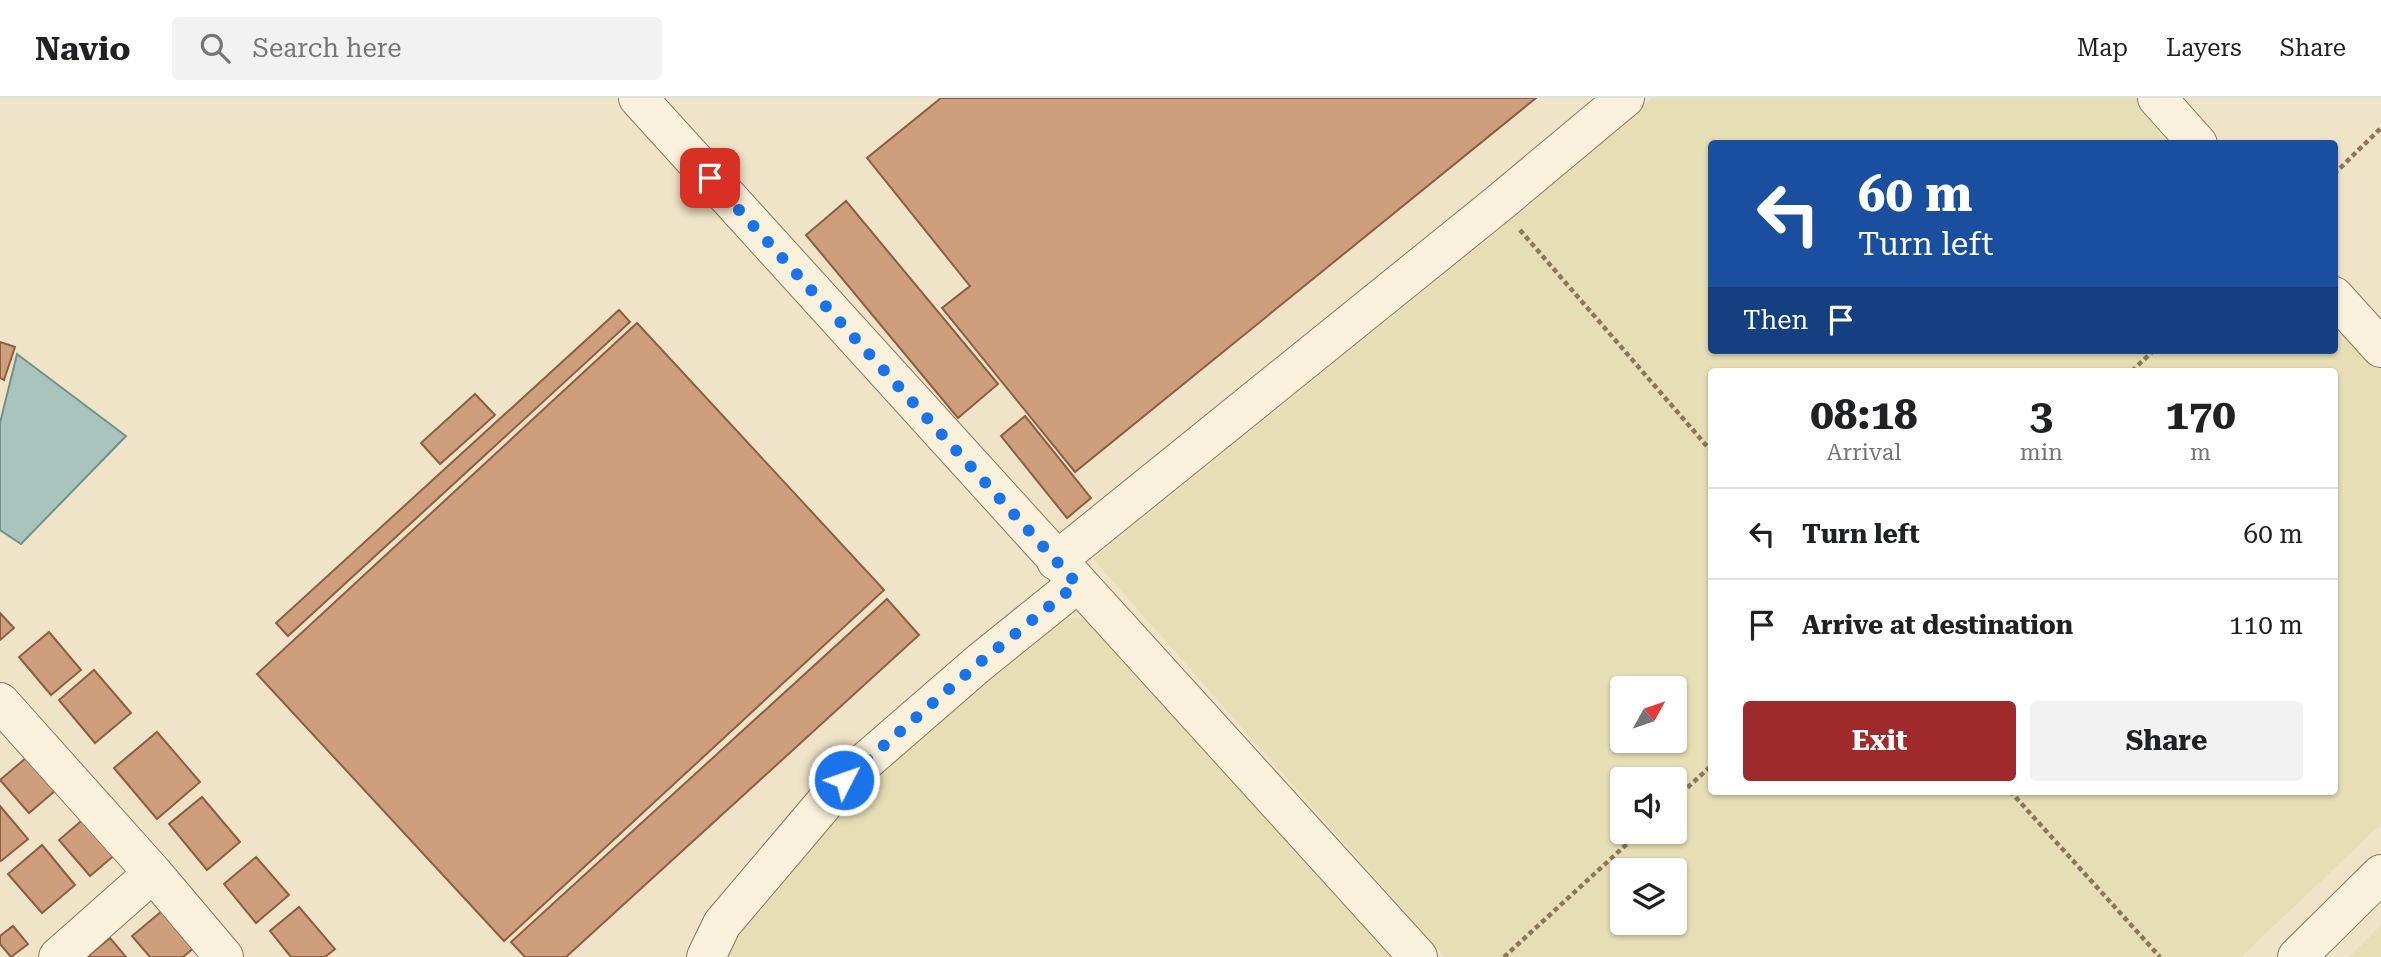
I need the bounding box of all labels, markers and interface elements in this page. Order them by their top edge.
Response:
search box [172,17,662,80]
text: Navio [35,29,130,68]
icon: search [196,29,234,67]
text: Search here [252,33,401,63]
text: Map [2077,34,2128,62]
text: Layers [2166,34,2242,62]
text: Share [2280,34,2346,62]
pin [680,148,740,208]
icon: arrive [691,159,729,197]
text: 60 m [1858,166,1973,223]
icon: left [1743,168,1834,259]
text: Turn left [1858,225,1993,263]
icon: arrive [1822,301,1860,339]
text: Then [1743,305,1808,335]
text: 08:18 [1810,390,1917,439]
text: 3 [2030,390,2053,439]
text: 170 [2165,390,2236,439]
text: Arrival [1826,439,1901,466]
text: min [2020,439,2063,466]
text: m [2190,439,2211,466]
icon: left [1743,515,1781,553]
text: Turn left [1802,519,1920,549]
text: 60 m [2244,519,2303,549]
icon: arrive [1743,606,1781,644]
text: Arrive at destination [1802,610,2073,640]
text: 110 m [2229,610,2303,640]
north arrow [1610,676,1687,752]
map controls [1610,676,1687,935]
button: Exit [1743,701,2016,781]
button: Share [2030,701,2303,781]
position arrow [807,743,881,817]
button: sound [1610,767,1687,844]
button: layers [1610,858,1687,935]

